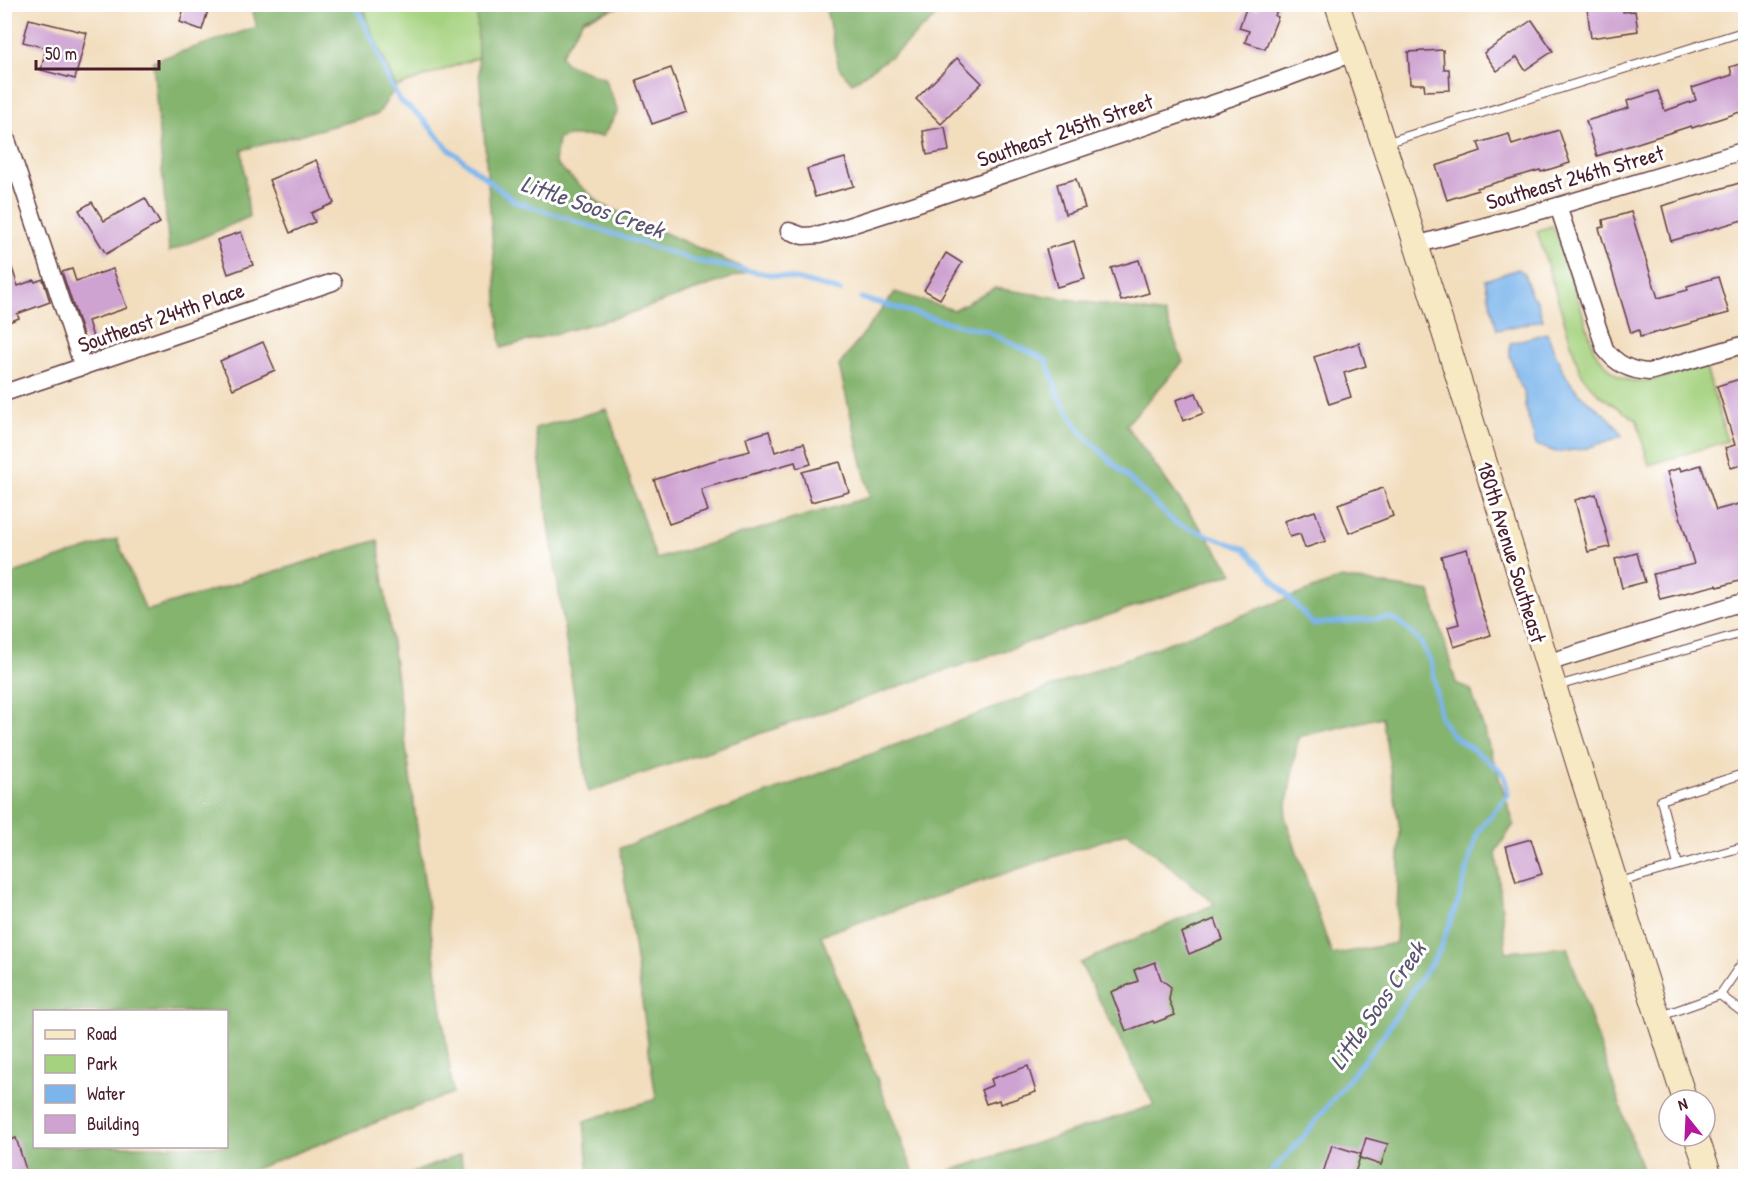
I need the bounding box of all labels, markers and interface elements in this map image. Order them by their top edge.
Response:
scale bar [36,33,159,71]
text: 50 m [45,41,77,66]
street label: Southeast 245th Street [973,86,1157,174]
street label: Southeast 246th Street [1483,137,1668,217]
water label: Little Soos Creek [517,167,671,246]
street label: Southeast 244th Place [74,274,248,360]
street label: 180th Avenue Southeast [1470,458,1554,647]
water label: Little Soos Creek [1321,933,1434,1075]
legend [33,1010,228,1148]
text: Road [87,1021,117,1046]
text: Park [87,1051,118,1076]
text: Water [87,1081,125,1106]
north arrow [1657,1088,1717,1148]
text: N [1675,1092,1690,1116]
text: Building [87,1111,139,1136]

